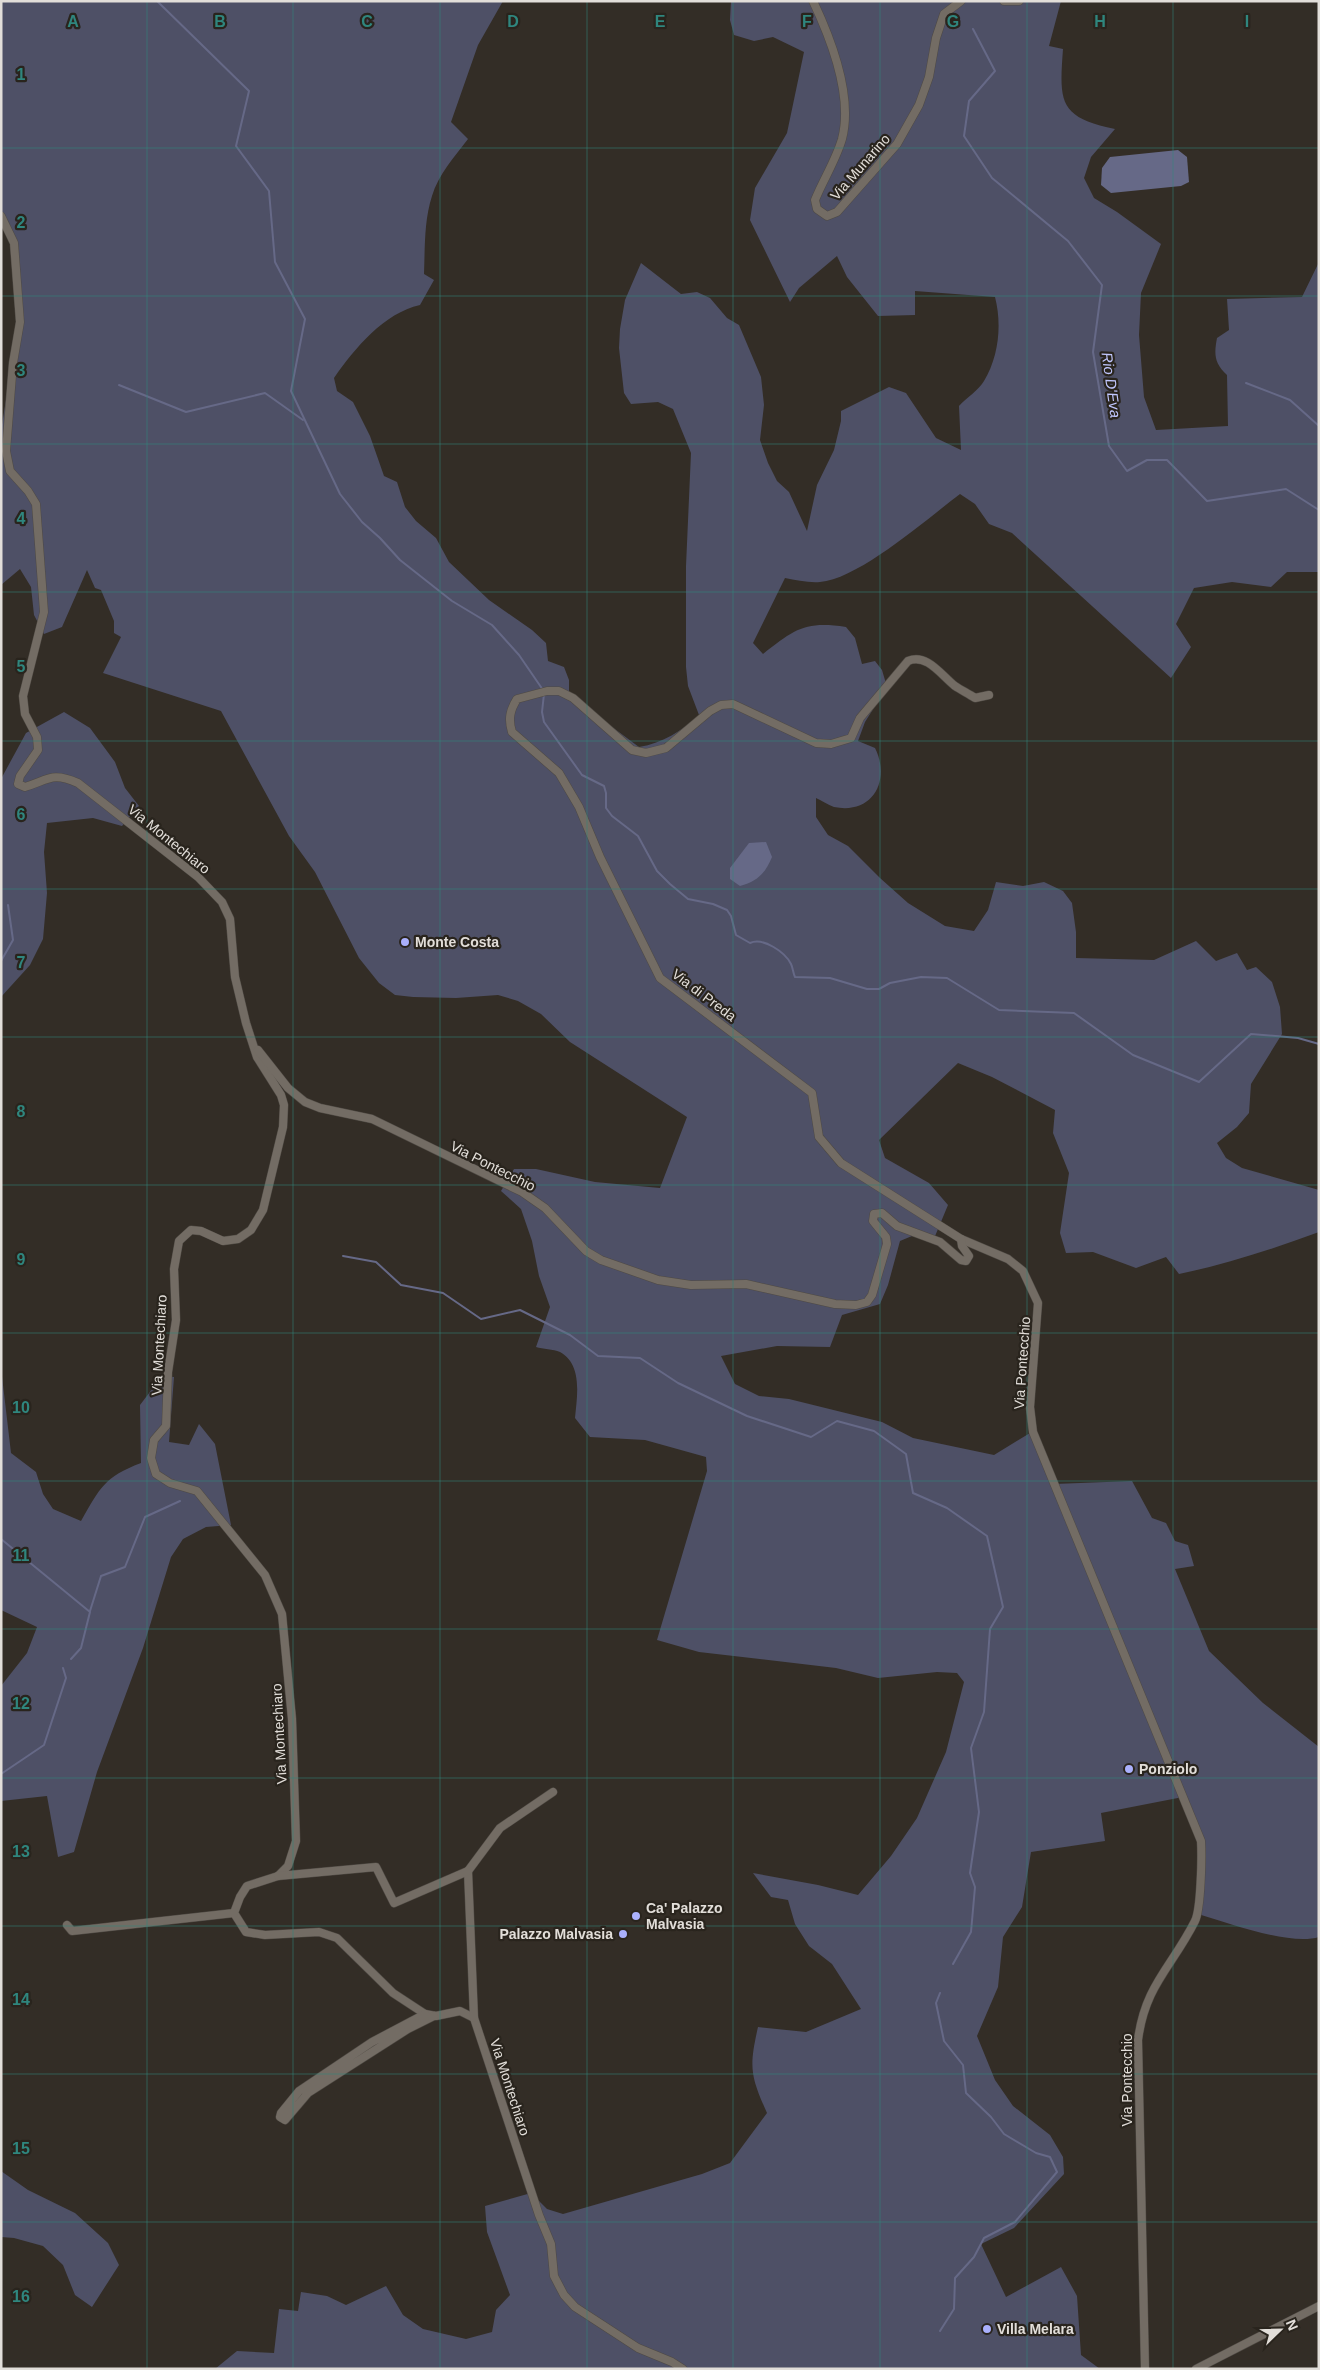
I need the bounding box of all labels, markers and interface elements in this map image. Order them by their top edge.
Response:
text: A [67,13,79,30]
text: B [214,13,226,30]
text: C [361,13,373,30]
text: D [507,13,519,30]
text: E [655,13,666,30]
text: F [802,13,812,30]
text: G [947,13,959,30]
text: H [1094,13,1106,30]
text: I [1245,13,1249,30]
text: 1 [17,66,26,83]
street label: Via Munarino [827,131,893,203]
text: 2 [17,214,26,231]
water label: Rio D'Eva [1098,351,1125,419]
text: 3 [17,362,26,379]
text: 4 [17,510,26,527]
text: 5 [17,658,26,675]
street label: Via Montechiaro [125,801,213,877]
text: 6 [17,806,26,823]
place label: Monte Costa [415,934,499,950]
marker: Monte Costa [399,936,411,948]
text: 7 [17,954,26,971]
street label: Via di Preda [669,966,739,1024]
text: 8 [17,1103,26,1120]
street label: Via Pontecchio [448,1138,538,1194]
text: 9 [17,1251,26,1268]
street label: Via Montechiaro [148,1294,170,1396]
street label: Via Pontecchio [1011,1316,1033,1410]
text: 10 [12,1399,30,1416]
text: 11 [13,1547,30,1564]
street label: Via Montechiaro [268,1683,290,1785]
text: 12 [12,1695,30,1712]
place label: Ponziolo [1139,1761,1197,1777]
marker: Ponziolo [1123,1763,1135,1775]
text: 13 [12,1843,30,1860]
place label: Ca' Palazzo Malvasia [646,1900,722,1932]
marker: Ca' Palazzo Malvasia [630,1910,642,1922]
place label: Palazzo Malvasia [499,1926,613,1942]
marker: Palazzo Malvasia [617,1928,629,1940]
text: 14 [12,1991,30,2008]
street label: Via Pontecchio [1119,2033,1135,2127]
street label: Via Montechiaro [487,2037,533,2138]
text: 15 [12,2140,30,2157]
text: 16 [12,2288,30,2305]
north arrow [1255,2305,1305,2355]
text: N [1283,2317,1301,2333]
place label: Villa Melara [997,2321,1074,2337]
marker: Villa Melara [981,2323,993,2335]

